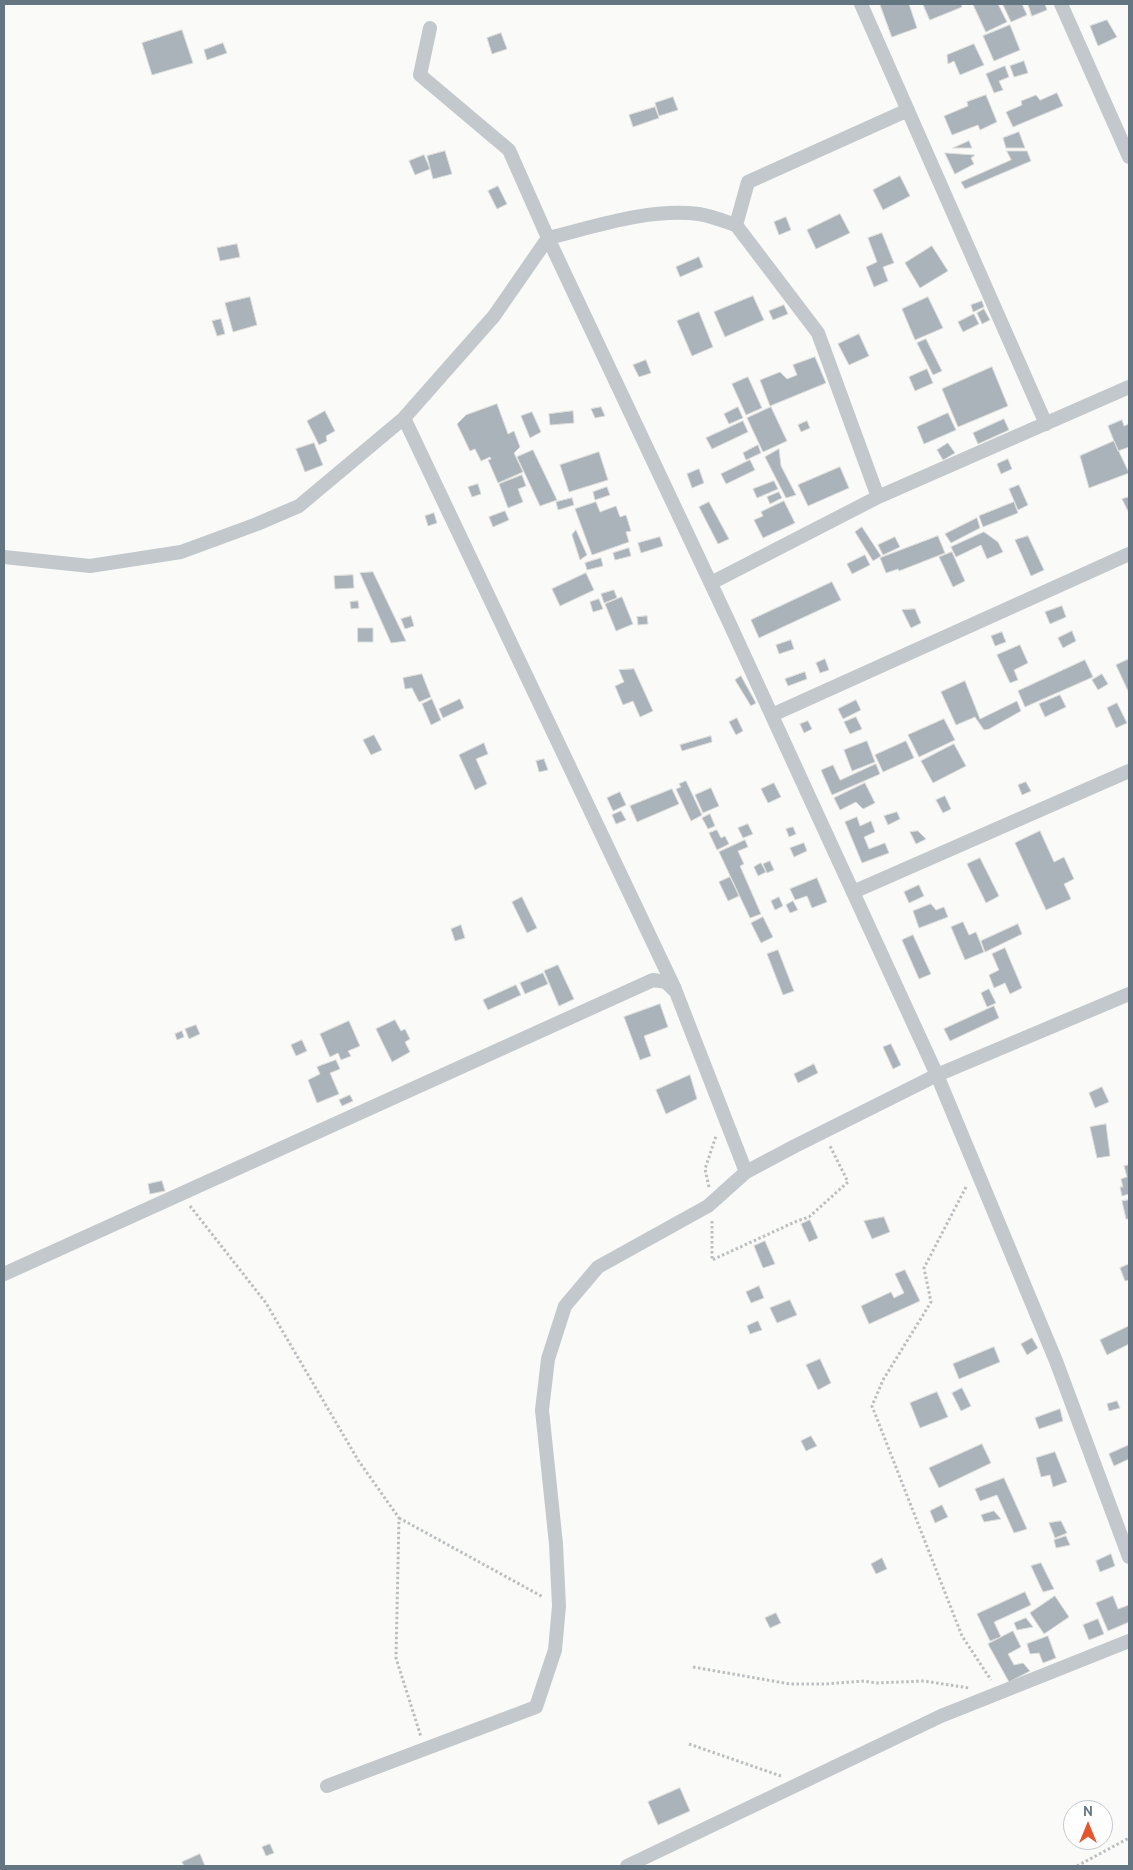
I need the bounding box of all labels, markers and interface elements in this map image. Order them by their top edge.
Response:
north arrow [1063,1800,1113,1850]
text: N [1083,1802,1093,1820]

